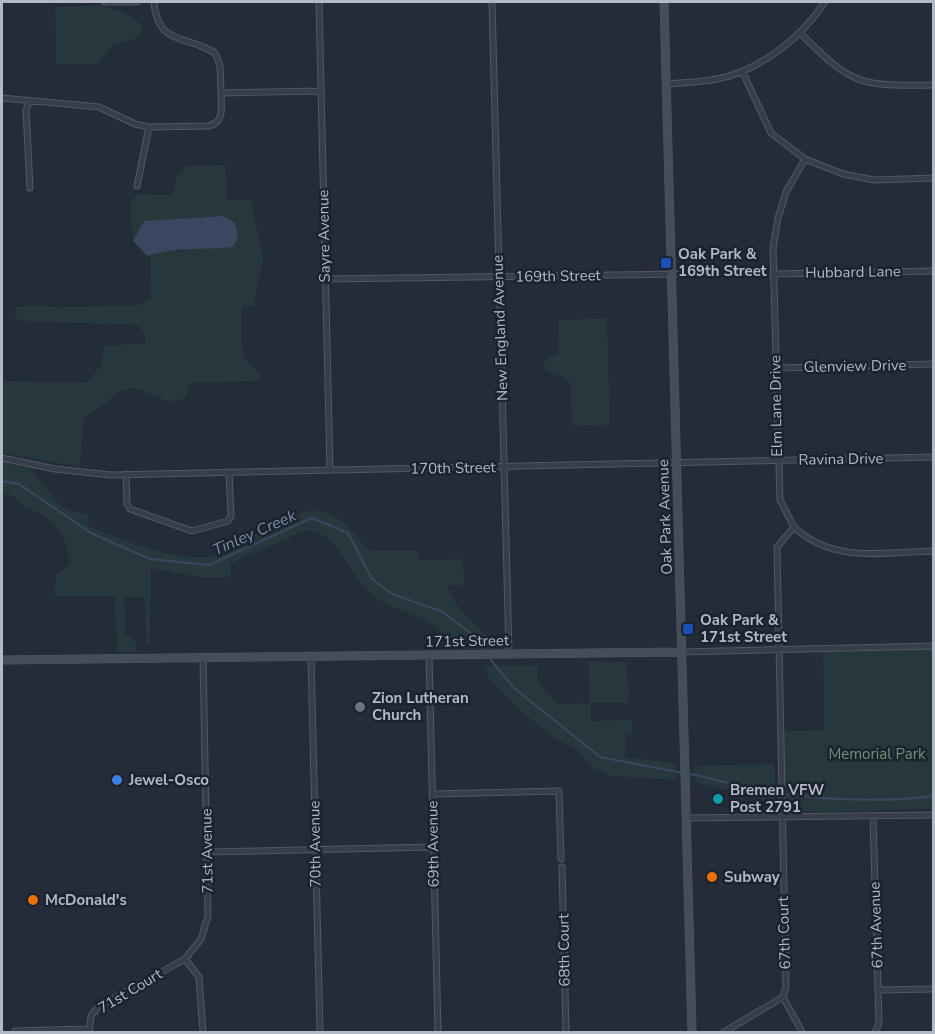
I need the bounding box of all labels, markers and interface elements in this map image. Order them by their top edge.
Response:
street label: Sayre Avenue [313,189,335,283]
place label: Oak Park & 169th Street [678,244,767,281]
street label: New England Avenue [487,255,513,401]
marker: Oak Park & 169th Street [659,256,673,270]
street label: Hubbard Lane [805,261,901,283]
street label: 169th Street [515,265,602,287]
street label: Elm Lane Drive [765,355,787,457]
street label: Glenview Drive [803,355,907,377]
street label: Ravina Drive [798,448,884,470]
street label: 170th Street [410,457,497,479]
street label: Oak Park Avenue [653,459,677,575]
water label: Tinley Creek [209,504,301,561]
place label: Oak Park & 171st Street [700,610,787,647]
marker: Oak Park & 171st Street [681,622,695,636]
street label: 171st Street [425,630,510,652]
place label: Zion Lutheran Church [372,688,469,725]
marker: Zion Lutheran Church [353,700,367,714]
park label: Memorial Park [828,744,926,764]
place label: Jewel-Osco [128,770,209,790]
marker: Jewel-Osco [110,773,124,787]
place label: Bremen VFW Post 2791 [730,780,825,817]
marker: Bremen VFW Post 2791 [711,792,725,806]
street label: 70th Avenue [304,800,326,888]
street label: 69th Avenue [422,800,444,888]
street label: 71st Avenue [196,808,218,894]
place label: Subway [724,867,780,887]
marker: Subway [705,870,719,884]
street label: 67th Avenue [864,881,888,969]
place label: McDonald's [45,890,127,910]
marker: McDonald's [26,893,40,907]
street label: 67th Court [773,895,795,970]
street label: 68th Court [553,913,575,987]
street label: 71st Court [94,964,166,1018]

